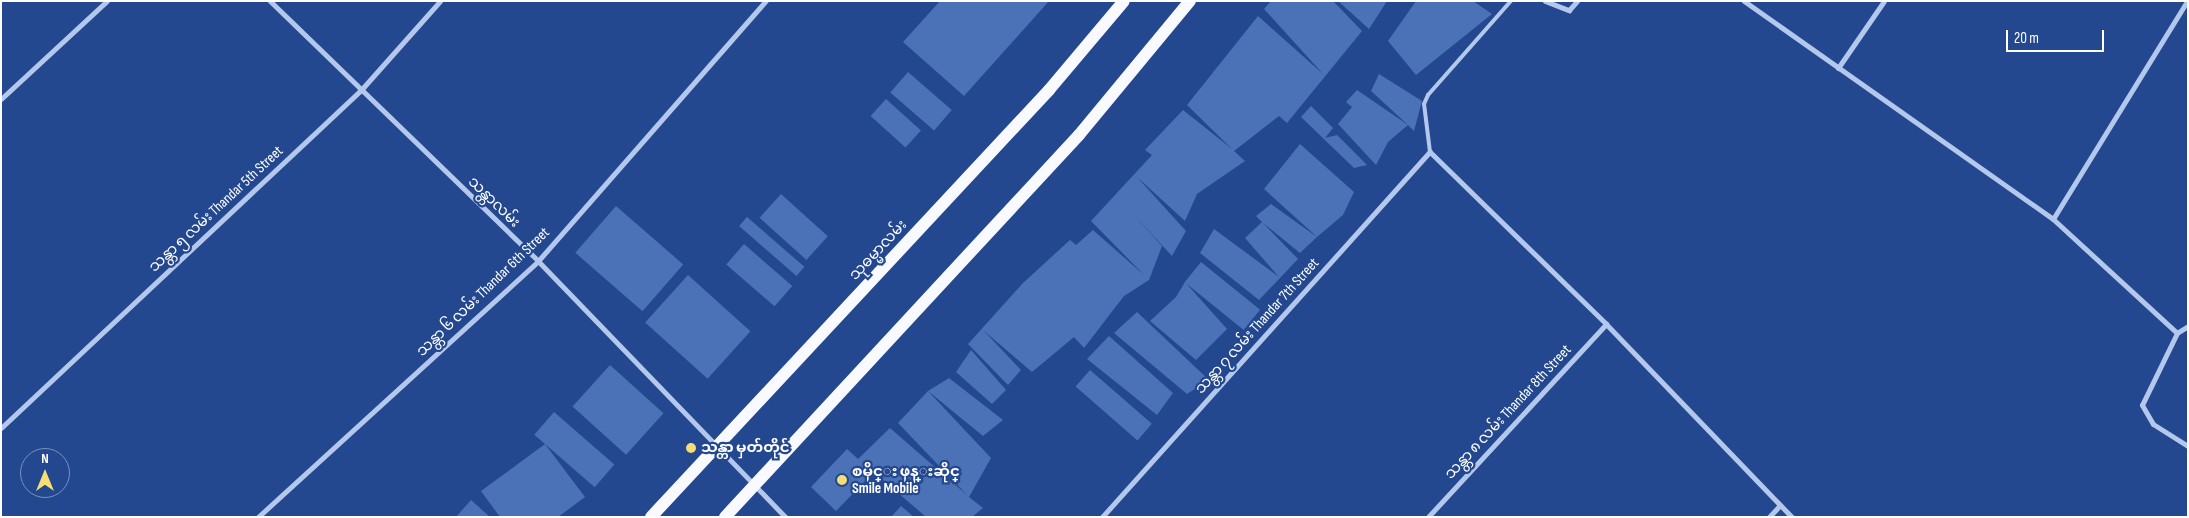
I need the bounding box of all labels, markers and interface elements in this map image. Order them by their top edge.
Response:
scale bar [2009,20,2106,52]
text: 20 m [2014,29,2039,48]
street label: သန္တာ ၅ လမ်း Thandar 5th Street [145,142,287,276]
street label: သန္တာလမ်း [464,173,524,231]
street label: သုဓမ္မာလမ်း [845,216,911,284]
street label: သန္တာ ၆ လမ်း Thandar 6th Street [413,224,553,360]
street label: သန္တာ ၇ လမ်း Thandar 7th Street [1191,254,1323,398]
street label: သန္တာ ၈ လမ်း Thandar 8th Street [1441,341,1575,483]
place label: သန္တာ မှတ်တိုင် [701,439,790,457]
marker: သန္တာ မှတ်တိုင် [685,442,697,454]
north arrow [20,448,70,498]
text: N [41,450,49,467]
place label: စမိုင္း ဖုန္းဆိုင္ Smile Mobile [852,462,960,497]
marker: စမိုင္း ဖုန္းဆိုင္ Smile Mobile [836,474,848,486]

